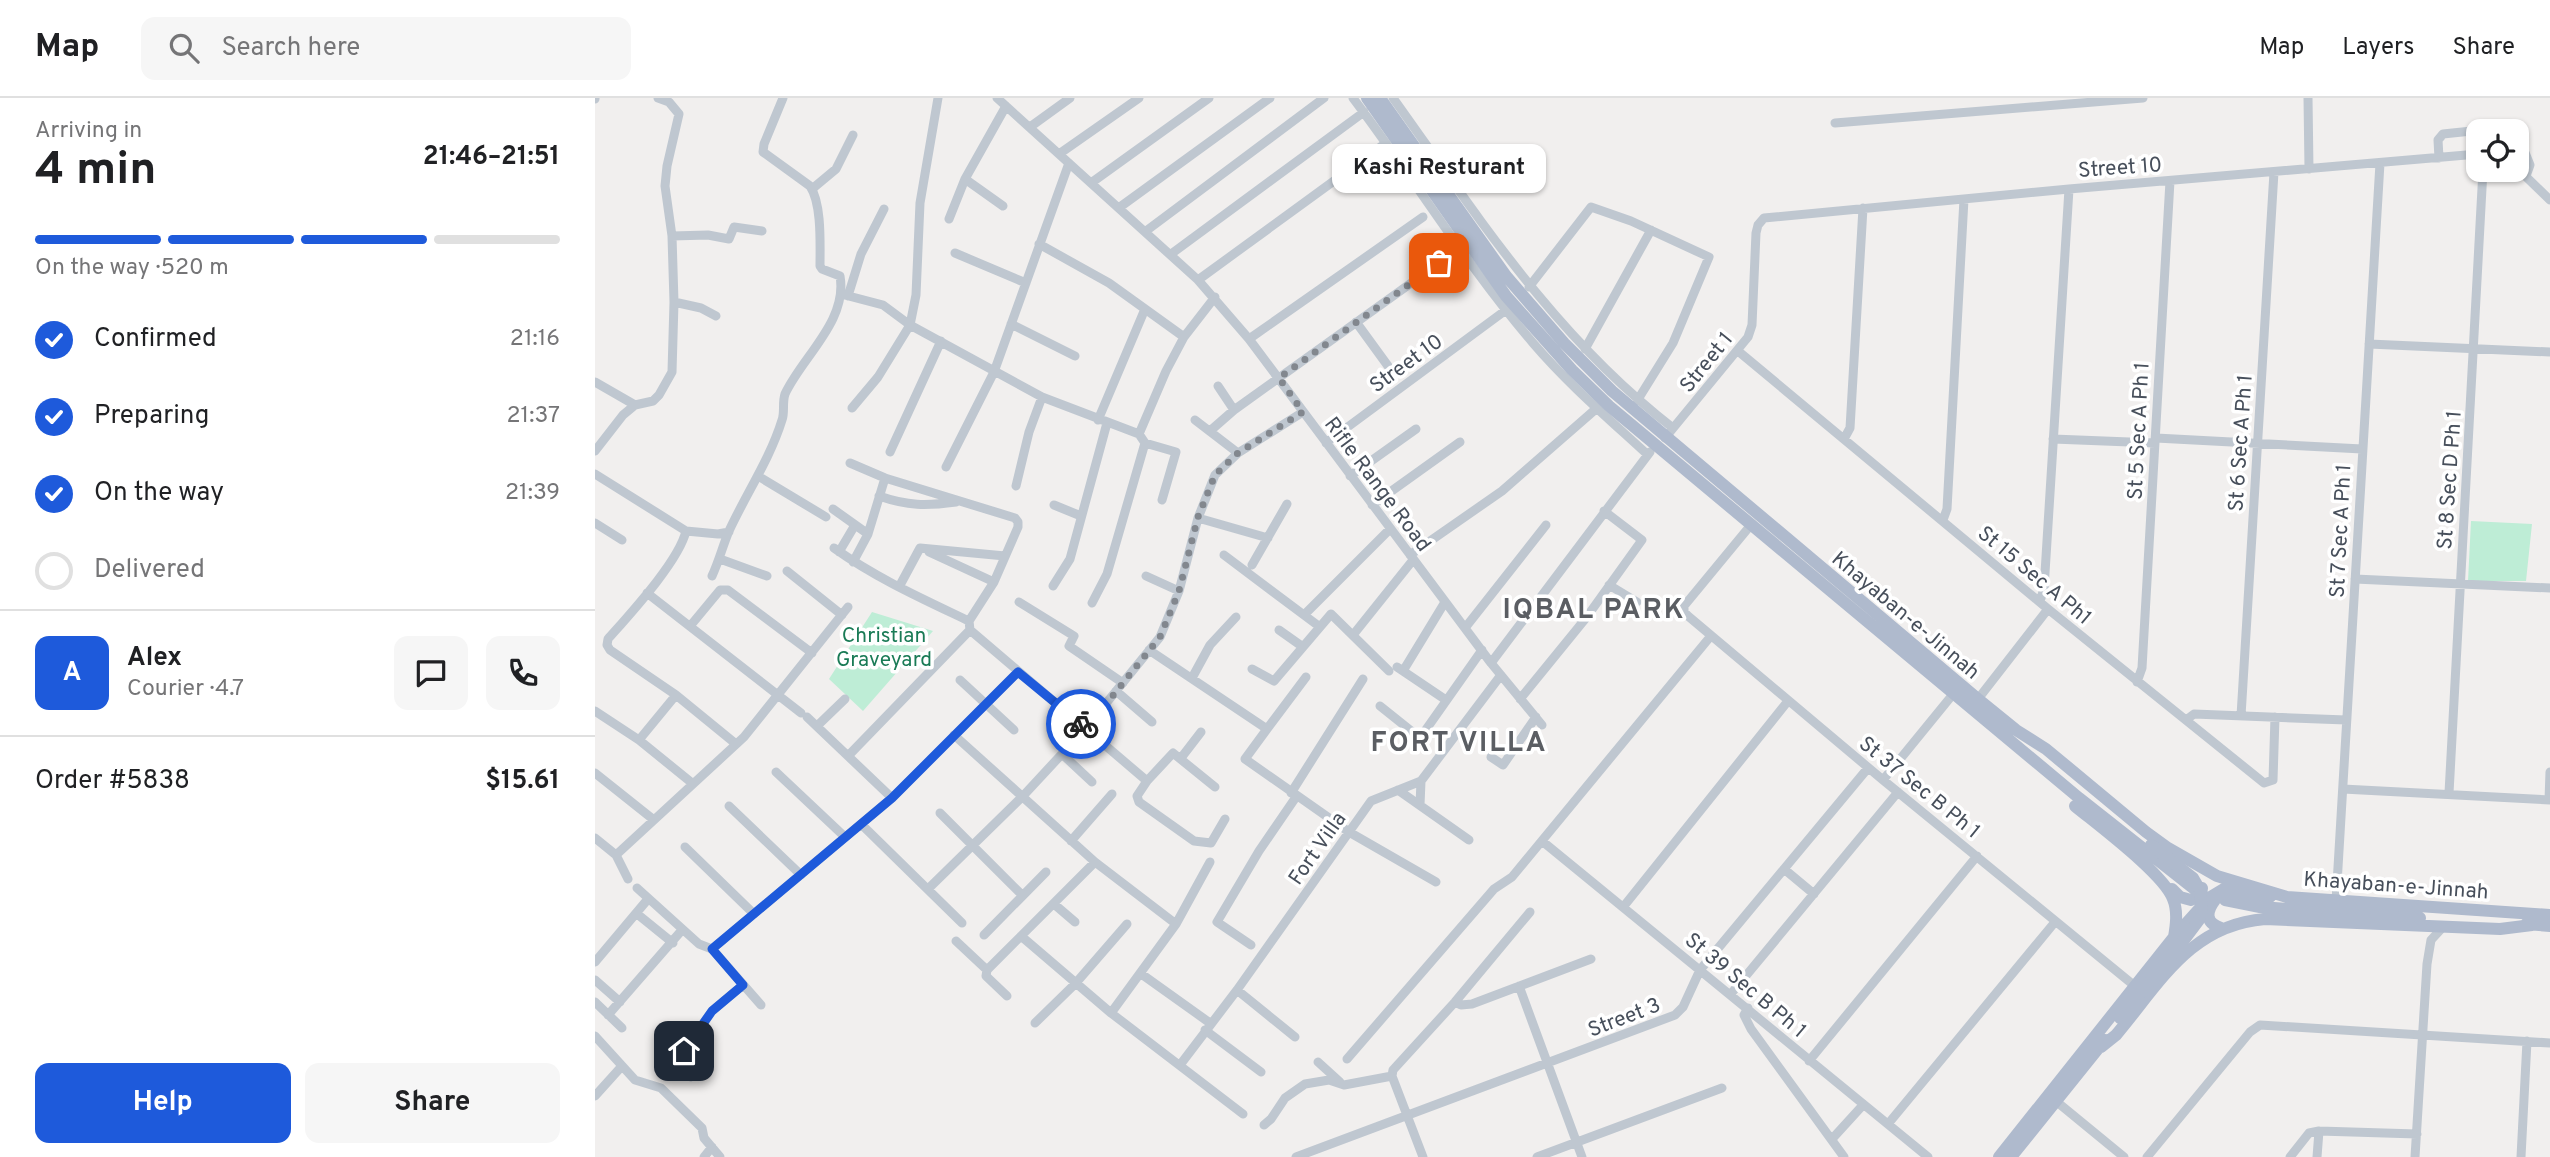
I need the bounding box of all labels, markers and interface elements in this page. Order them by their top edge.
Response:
search box [141,17,631,80]
text: Map [35,27,99,69]
icon: search [165,29,203,67]
text: Search here [221,32,360,65]
text: Map [2259,33,2304,63]
text: Layers [2342,33,2414,63]
text: Share [2452,33,2515,63]
text: Arriving in [35,117,142,146]
map controls [2466,119,2529,182]
button: locate [2466,119,2529,182]
text: 21:46–21:51 [423,141,560,174]
text: 4 min [35,142,157,201]
callout: Kashi Resturant [1332,144,1546,193]
street label: Street 10 [2077,152,2163,185]
text: Kashi Resturant [1353,154,1525,183]
pin [1409,233,1469,293]
icon: bag [1420,244,1458,282]
text: On the way · 520 m [35,254,229,283]
icon: check [35,321,73,359]
text: Confirmed [94,323,217,356]
text: 21:16 [510,325,560,354]
street label: Street 1 [1674,327,1740,399]
street label: Street 10 [1365,329,1449,400]
street label: St 5 Sec A Ph 1 [2122,362,2157,501]
street label: St 6 Sec A Ph 1 [2223,374,2260,513]
icon: check [35,398,73,436]
text: Preparing [94,400,209,433]
text: 21:37 [507,402,560,431]
street label: St 8 Sec D Ph 1 [2432,410,2469,551]
street label: Rifle Range Road [1317,412,1436,558]
street label: St 7 Sec A Ph 1 [2325,463,2358,599]
icon: check [35,475,73,513]
text: On the way [94,477,224,510]
text: 21:39 [505,479,560,508]
street label: St 15 Sec A Ph1 [1971,521,2097,632]
street label: Khayaban-e-Jinnah [1825,546,1985,686]
text: Delivered [94,554,205,587]
district label: IQBAL PARK [1502,593,1686,629]
park label: Christian Graveyard [836,623,932,674]
button: chat [394,636,468,710]
button: phone [486,636,560,710]
text: Alex [127,642,182,675]
text: A [63,657,81,690]
text: Courier · 4.7 [127,675,244,704]
courier [1046,689,1116,759]
icon: bike [1062,705,1100,743]
district label: FORT VILLA [1370,726,1548,762]
street label: St 37 Sec B Ph 1 [1853,731,1985,845]
text: Order #5838 [35,765,190,798]
text: $15.61 [485,765,560,798]
street label: Fort Villa [1283,807,1353,891]
street label: Khayaban-e-Jinnah [2302,867,2489,906]
street label: St 39 Sec B Ph 1 [1679,927,1811,1045]
street label: Street 3 [1585,992,1665,1045]
pin [654,1021,714,1081]
icon: home [665,1032,703,1070]
button: Help [35,1063,291,1143]
button: Share [305,1063,560,1143]

